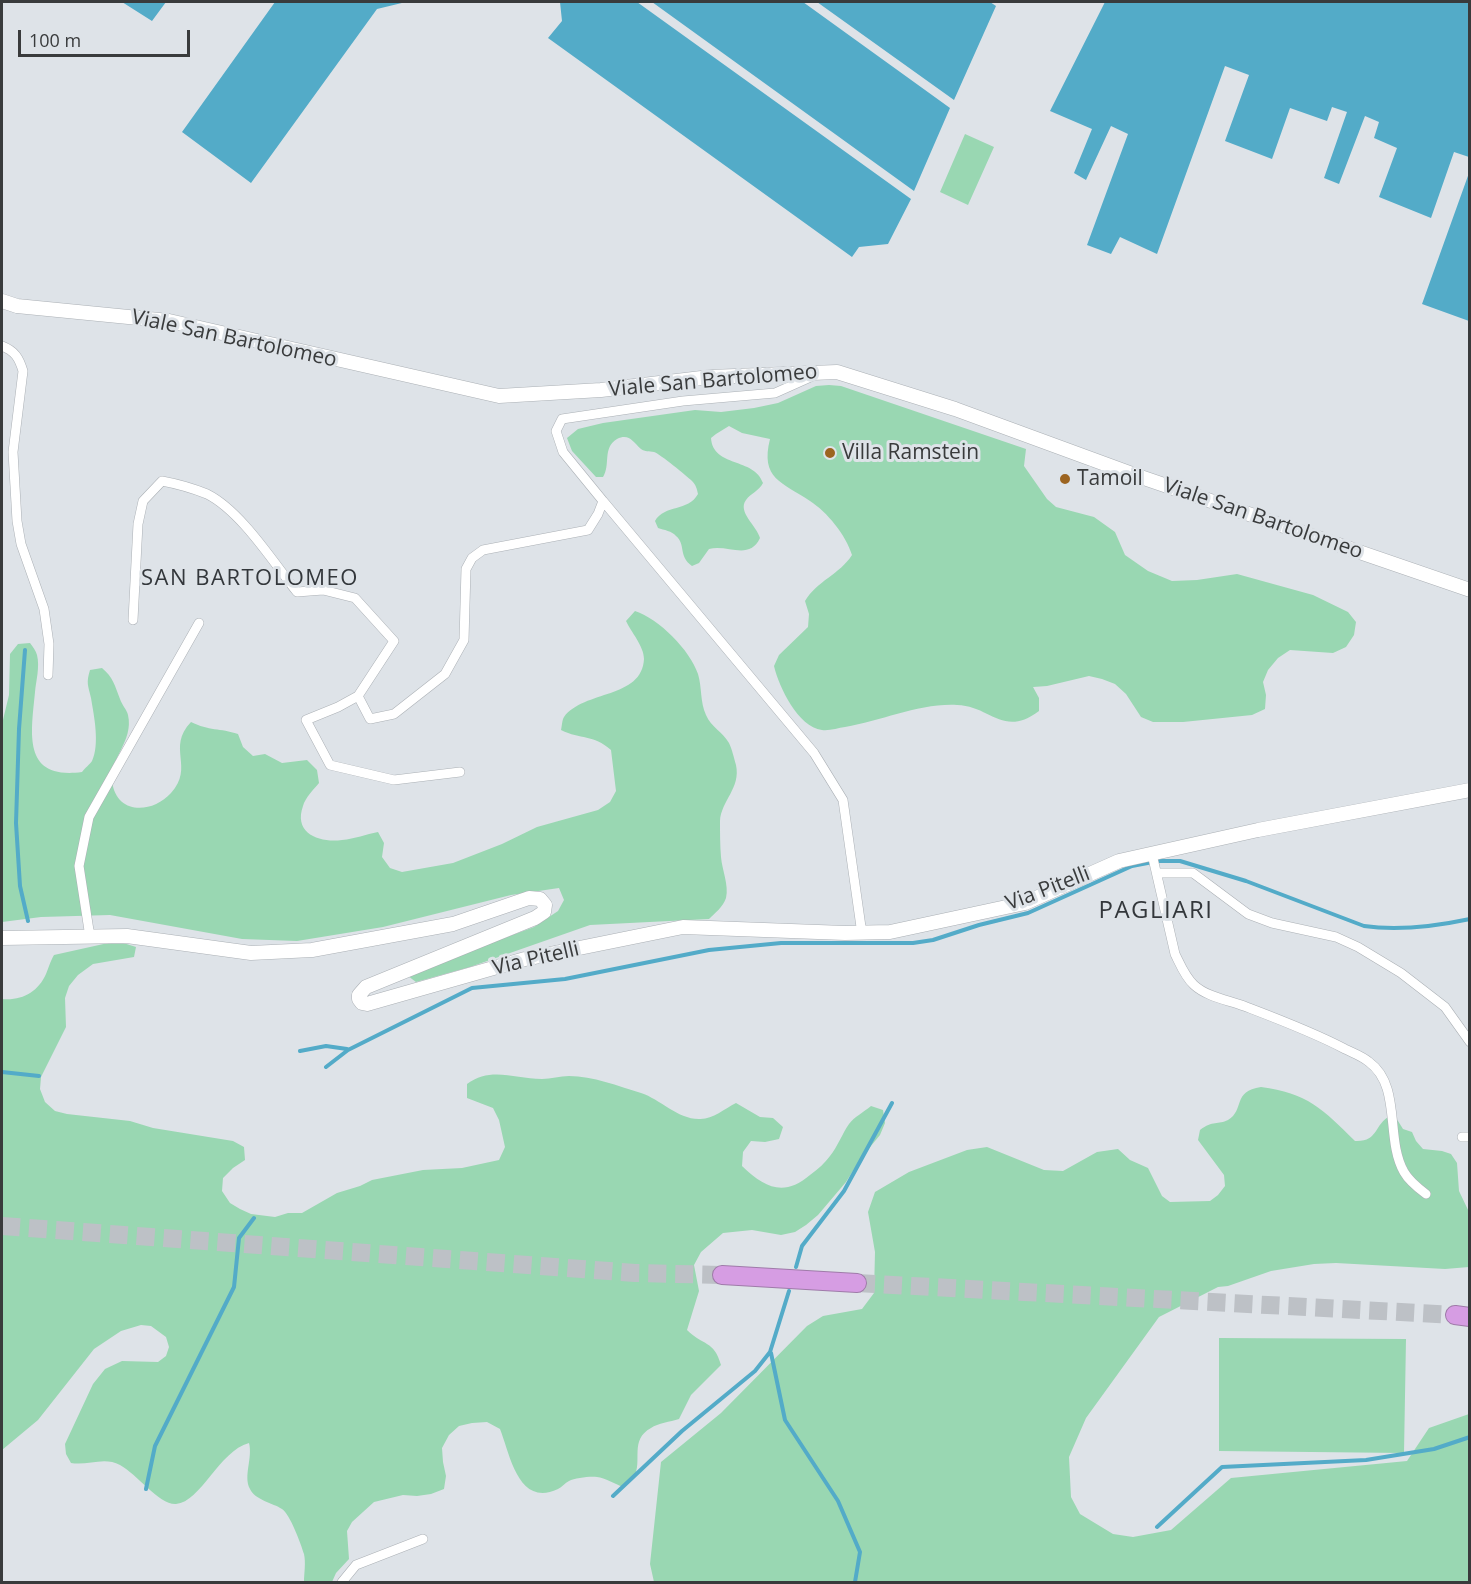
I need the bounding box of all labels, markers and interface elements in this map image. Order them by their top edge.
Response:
scale bar [21,18,194,56]
text: 100 m [29,28,81,52]
street label: Viale San Bartolomeo [129,305,339,373]
street label: Viale San Bartolomeo [608,359,818,403]
place label: Villa Ramstein [842,440,979,466]
marker: Villa Ramstein [823,446,837,460]
place label: Tamoil [1077,466,1143,492]
marker: Tamoil [1058,472,1072,486]
street label: Viale San Bartolomeo [1160,473,1366,565]
district label: SAN BARTOLOMEO [141,566,359,592]
street label: Via Pitelli [1002,861,1094,917]
district label: PAGLIARI [1099,897,1213,925]
street label: Via Pitelli [490,937,582,981]

